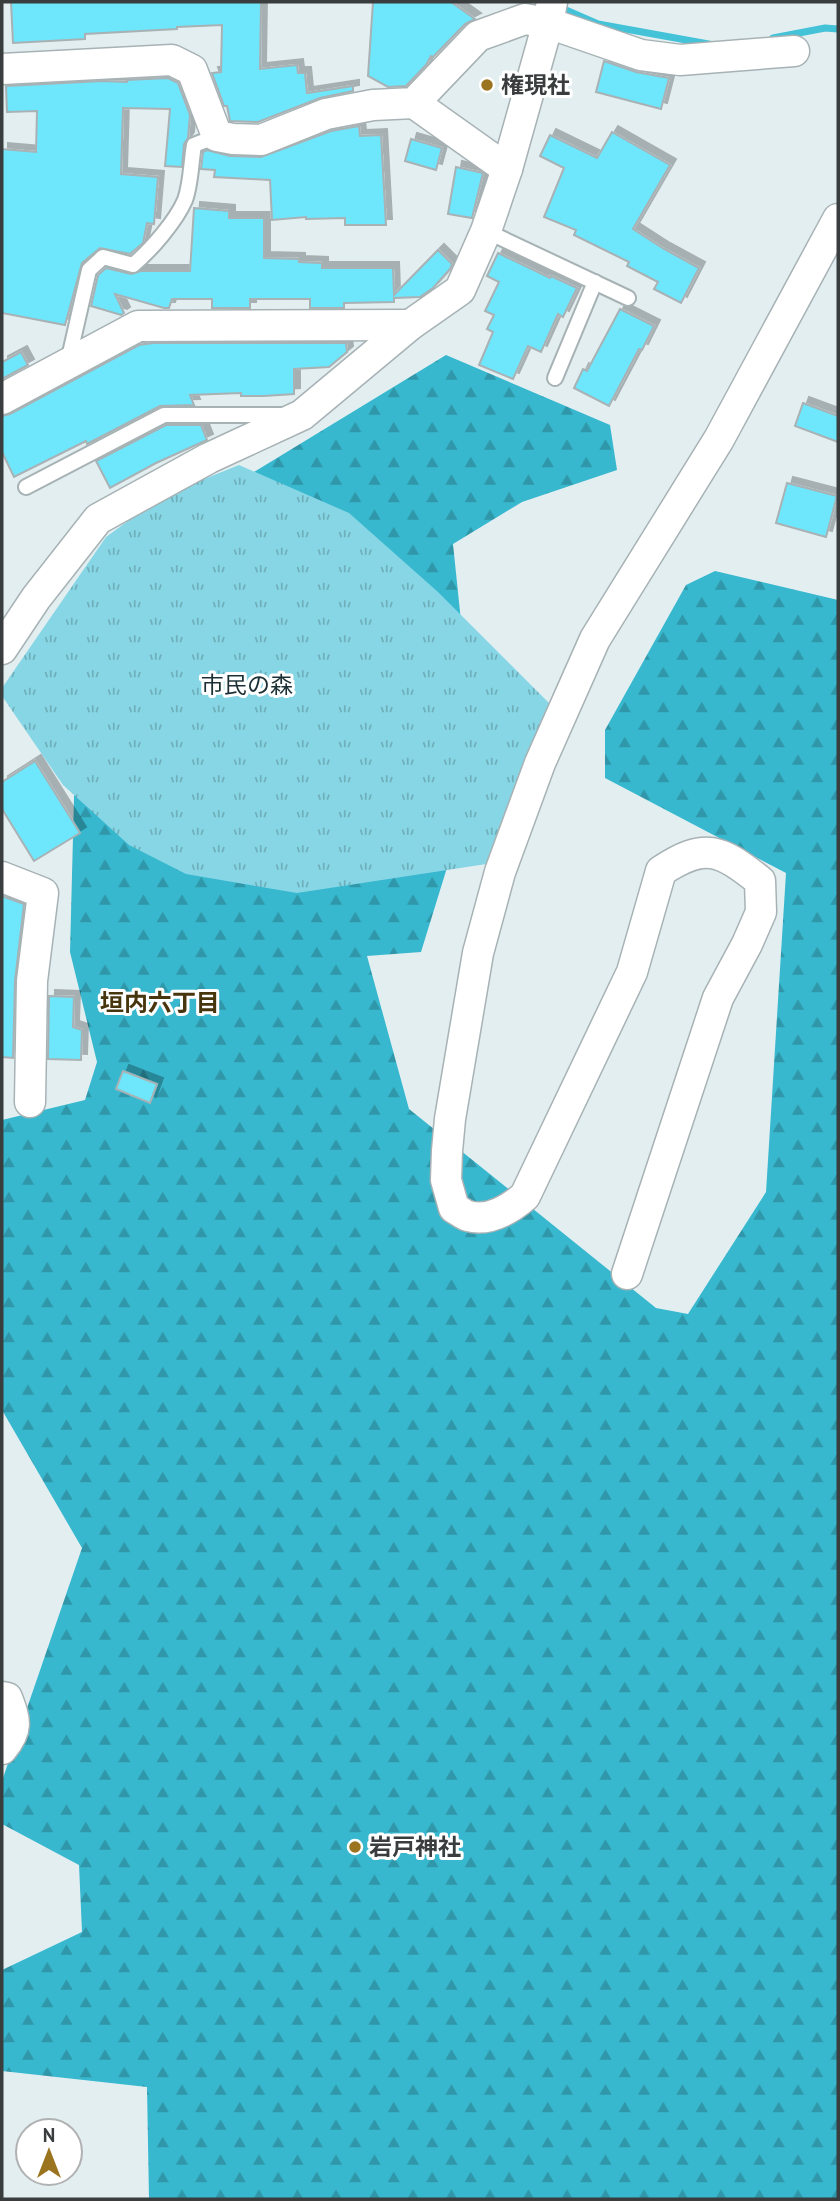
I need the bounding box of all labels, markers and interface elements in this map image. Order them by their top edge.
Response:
place label: 権現社 [501,70,570,99]
marker: 権現社 [479,77,495,93]
park label: 市民の森 [201,670,293,699]
district label: 垣内六丁目 [100,987,220,1018]
place label: 岩戸神社 [369,1832,461,1861]
marker: 岩戸神社 [347,1839,363,1855]
north arrow [14,2117,84,2187]
text: N [43,2123,55,2147]

